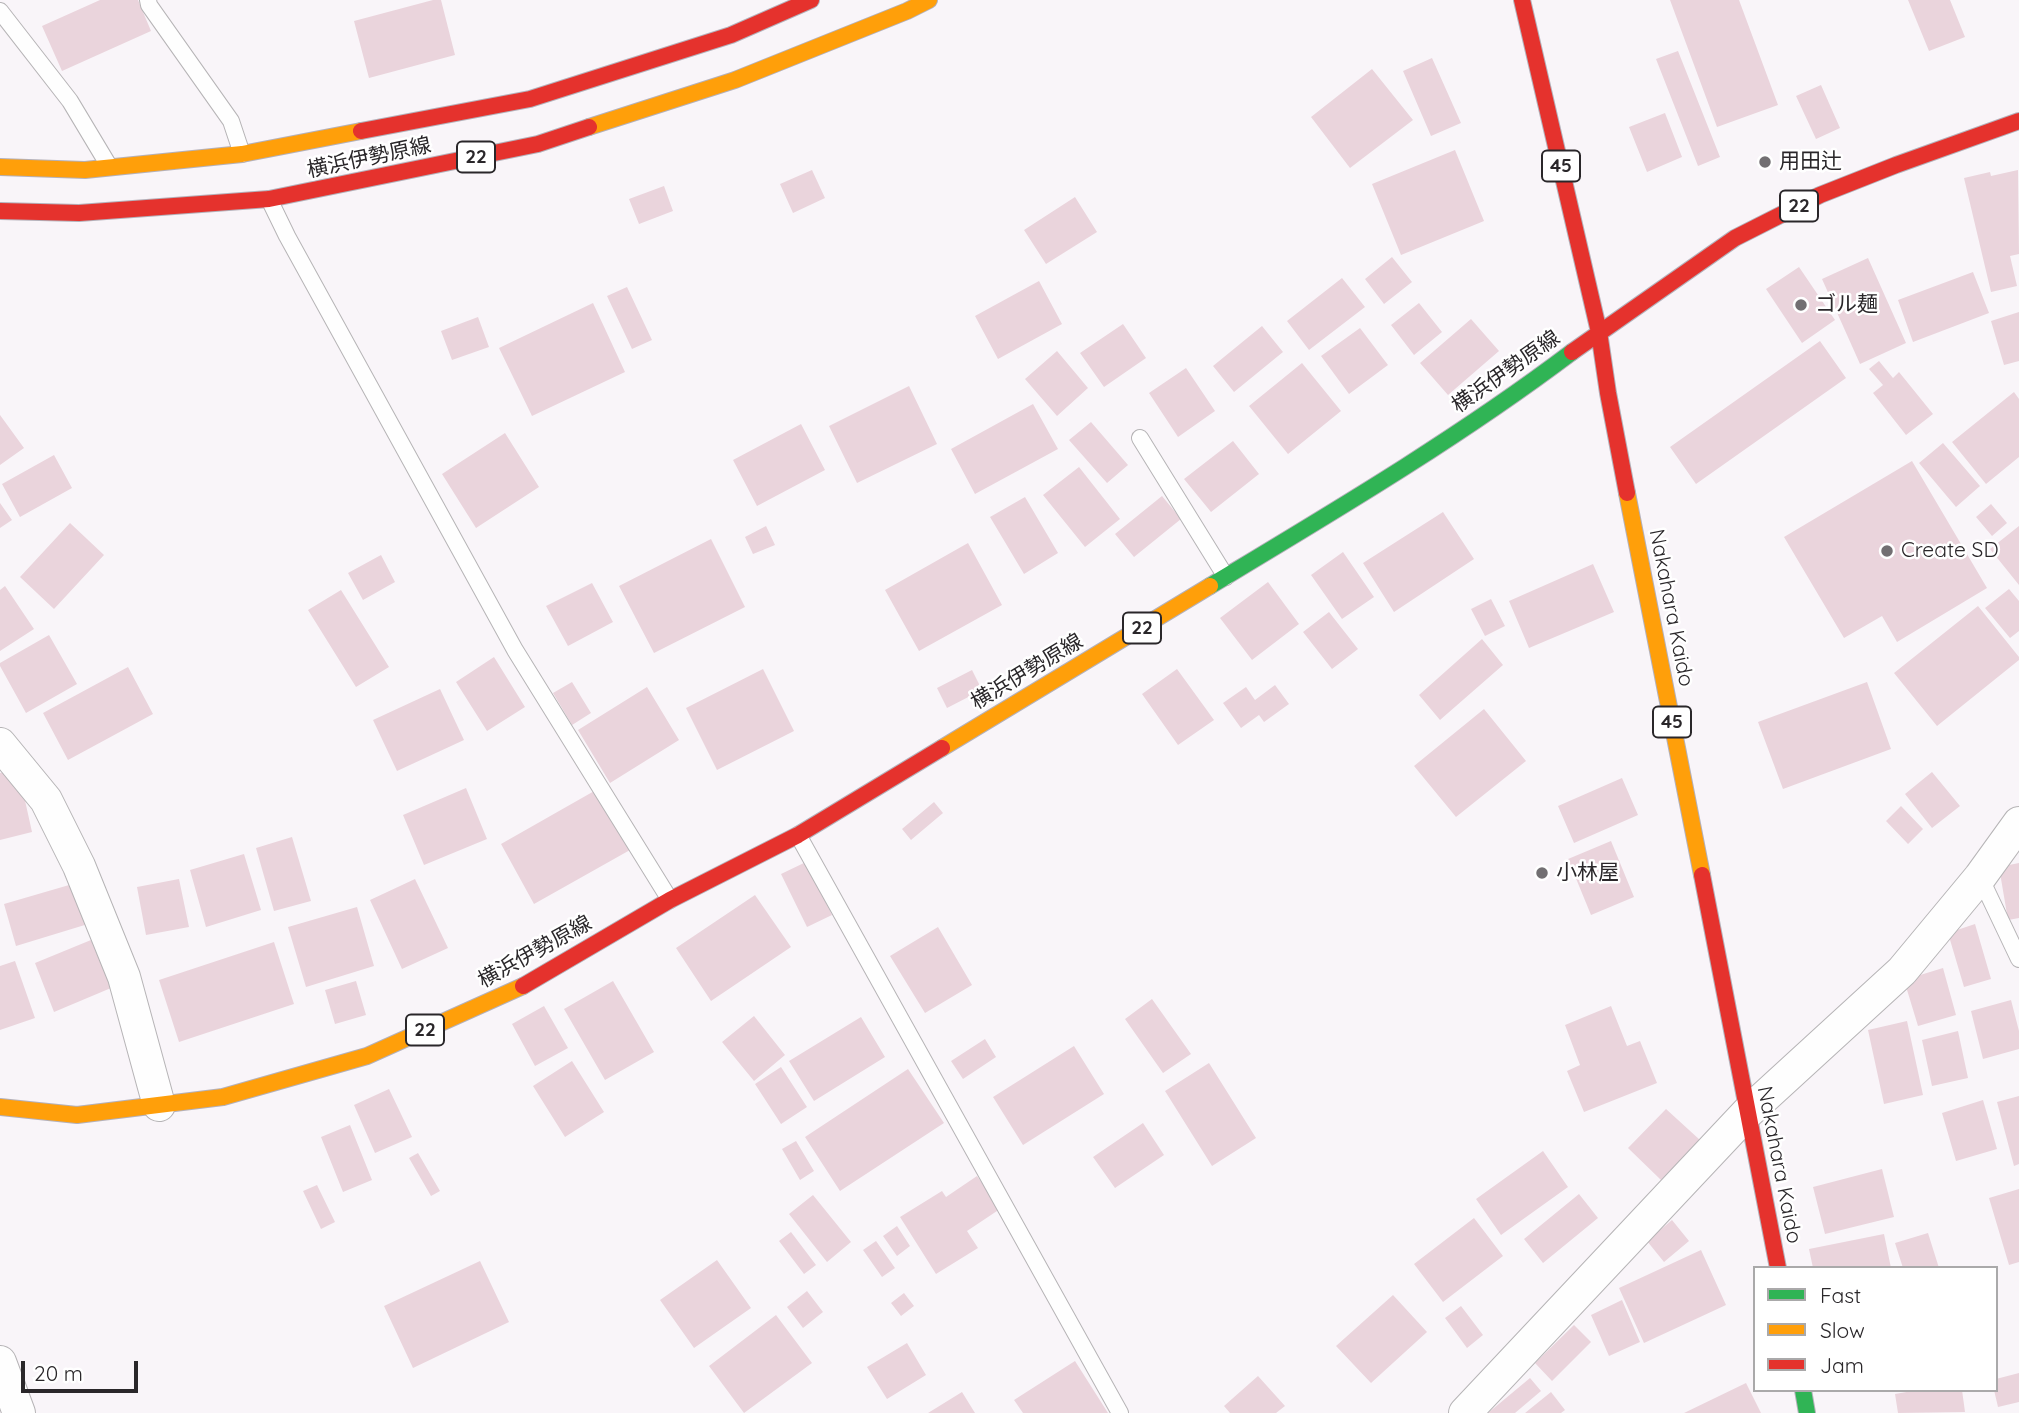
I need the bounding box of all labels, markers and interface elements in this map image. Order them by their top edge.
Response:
street label: 横浜伊勢原線 [305,133,433,183]
road number: 22 [457,141,495,172]
place label: 用田辻 [1779,149,1842,175]
road number: 45 [1542,150,1580,182]
marker: 用田辻 [1757,154,1773,170]
road number: 22 [1780,190,1818,222]
place label: ゴル麺 [1815,292,1878,318]
marker: ゴル麺 [1793,297,1809,313]
street label: 横浜伊勢原線 [1447,326,1565,418]
street label: Nakahara Kaido [1643,527,1699,689]
place label: Create SD [1901,538,1999,564]
marker: Create SD [1879,543,1895,559]
road number: 22 [1123,612,1161,643]
street label: 横浜伊勢原線 [967,629,1087,715]
road number: 45 [1653,706,1691,737]
place label: 小林屋 [1556,860,1619,886]
marker: 小林屋 [1534,865,1550,881]
street label: 横浜伊勢原線 [474,910,596,994]
road number: 22 [406,1014,444,1046]
street label: Nakahara Kaido [1751,1084,1807,1246]
legend [1753,1266,1998,1392]
text: Fast [1820,1282,1861,1308]
text: Slow [1820,1317,1865,1343]
scale bar [24,1346,142,1390]
text: Jam [1820,1352,1864,1378]
text: 20 m [34,1360,83,1386]

